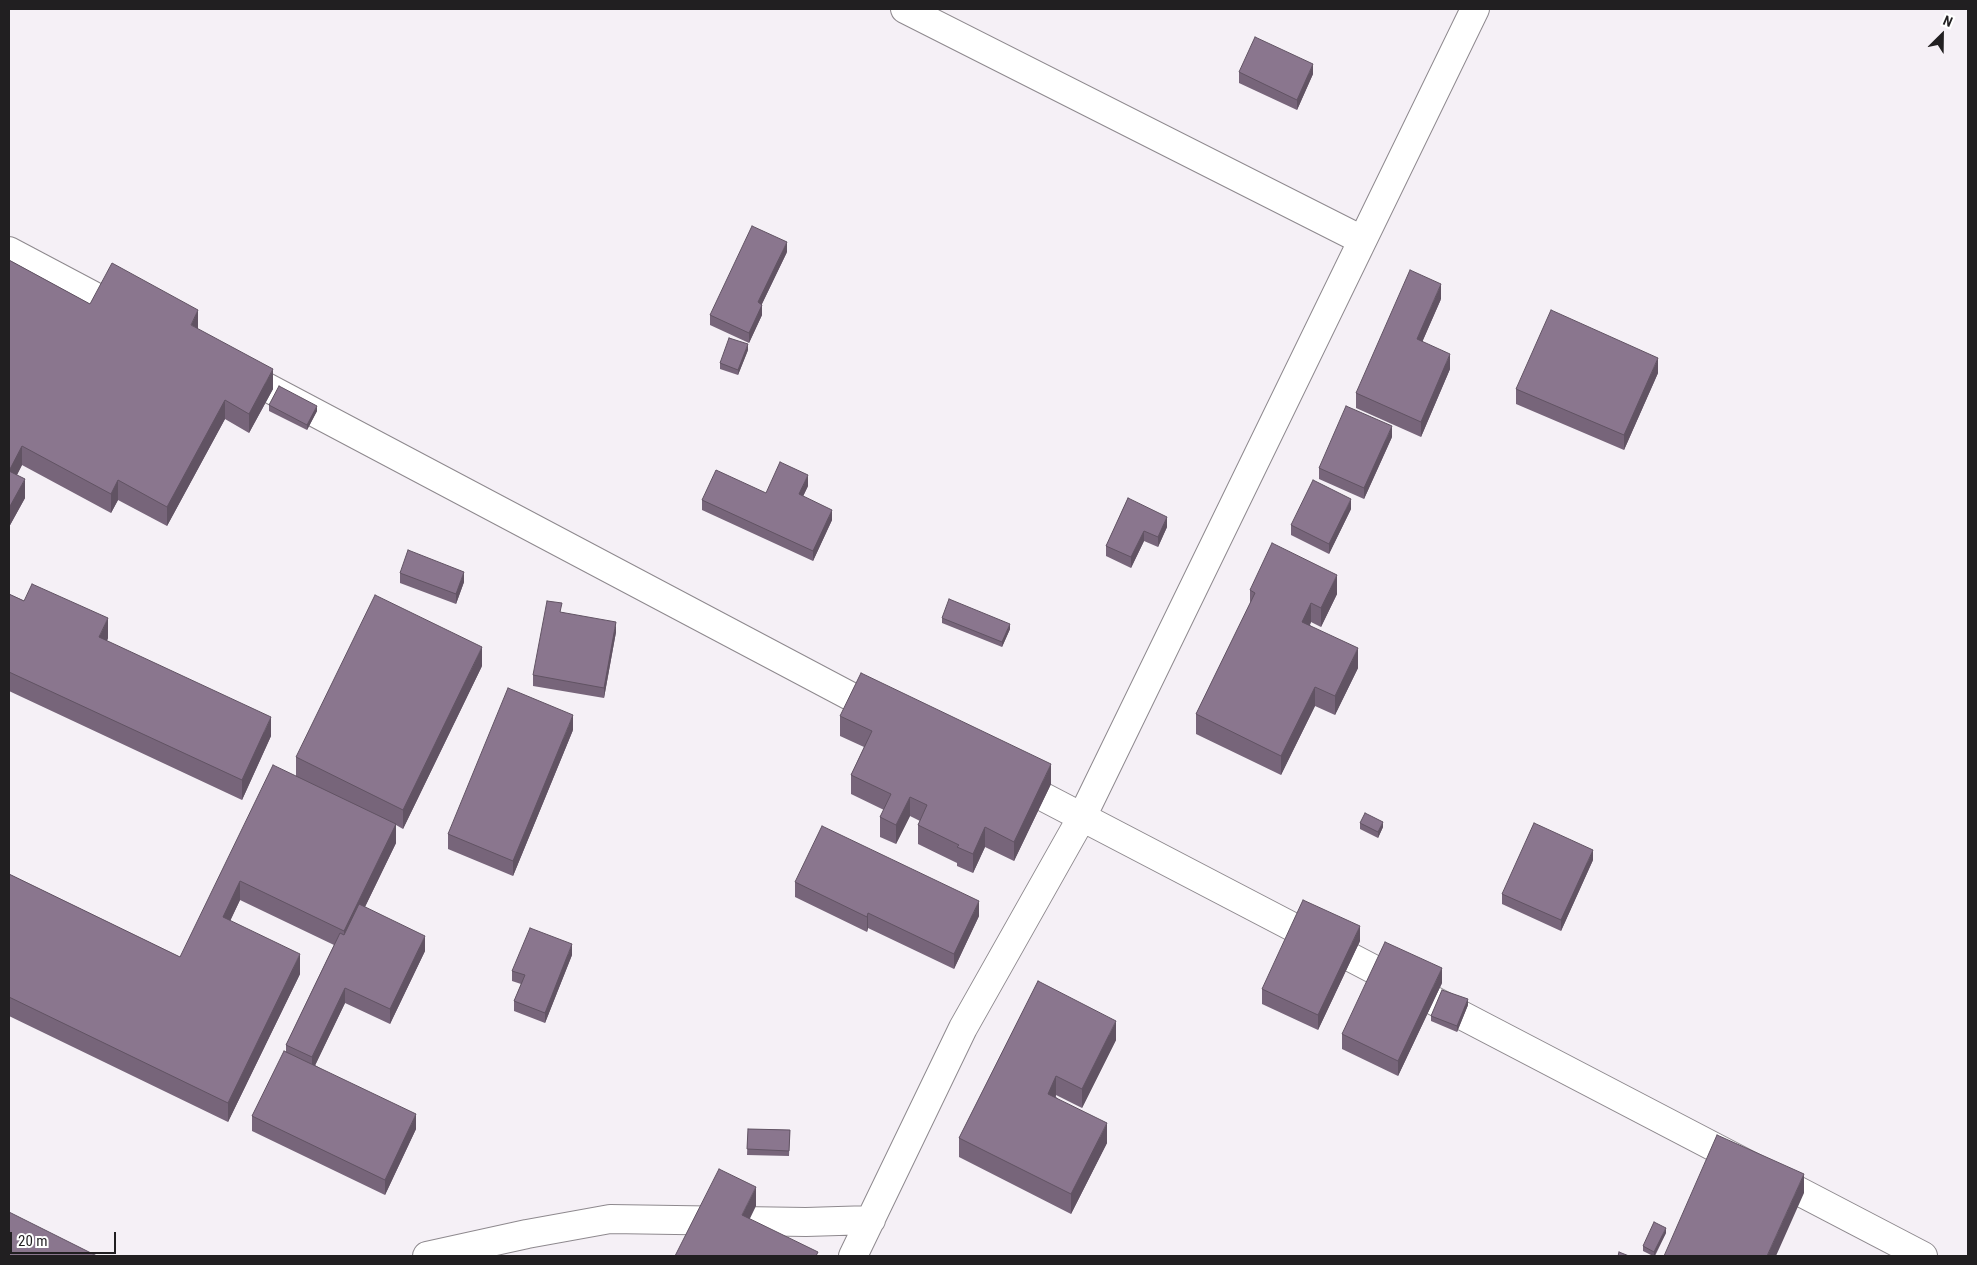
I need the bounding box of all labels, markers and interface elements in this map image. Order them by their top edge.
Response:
north arrow [1917,10,1967,60]
text: N [1941,12,1955,30]
scale bar [12,1222,119,1254]
text: 20 m [18,1232,48,1250]

